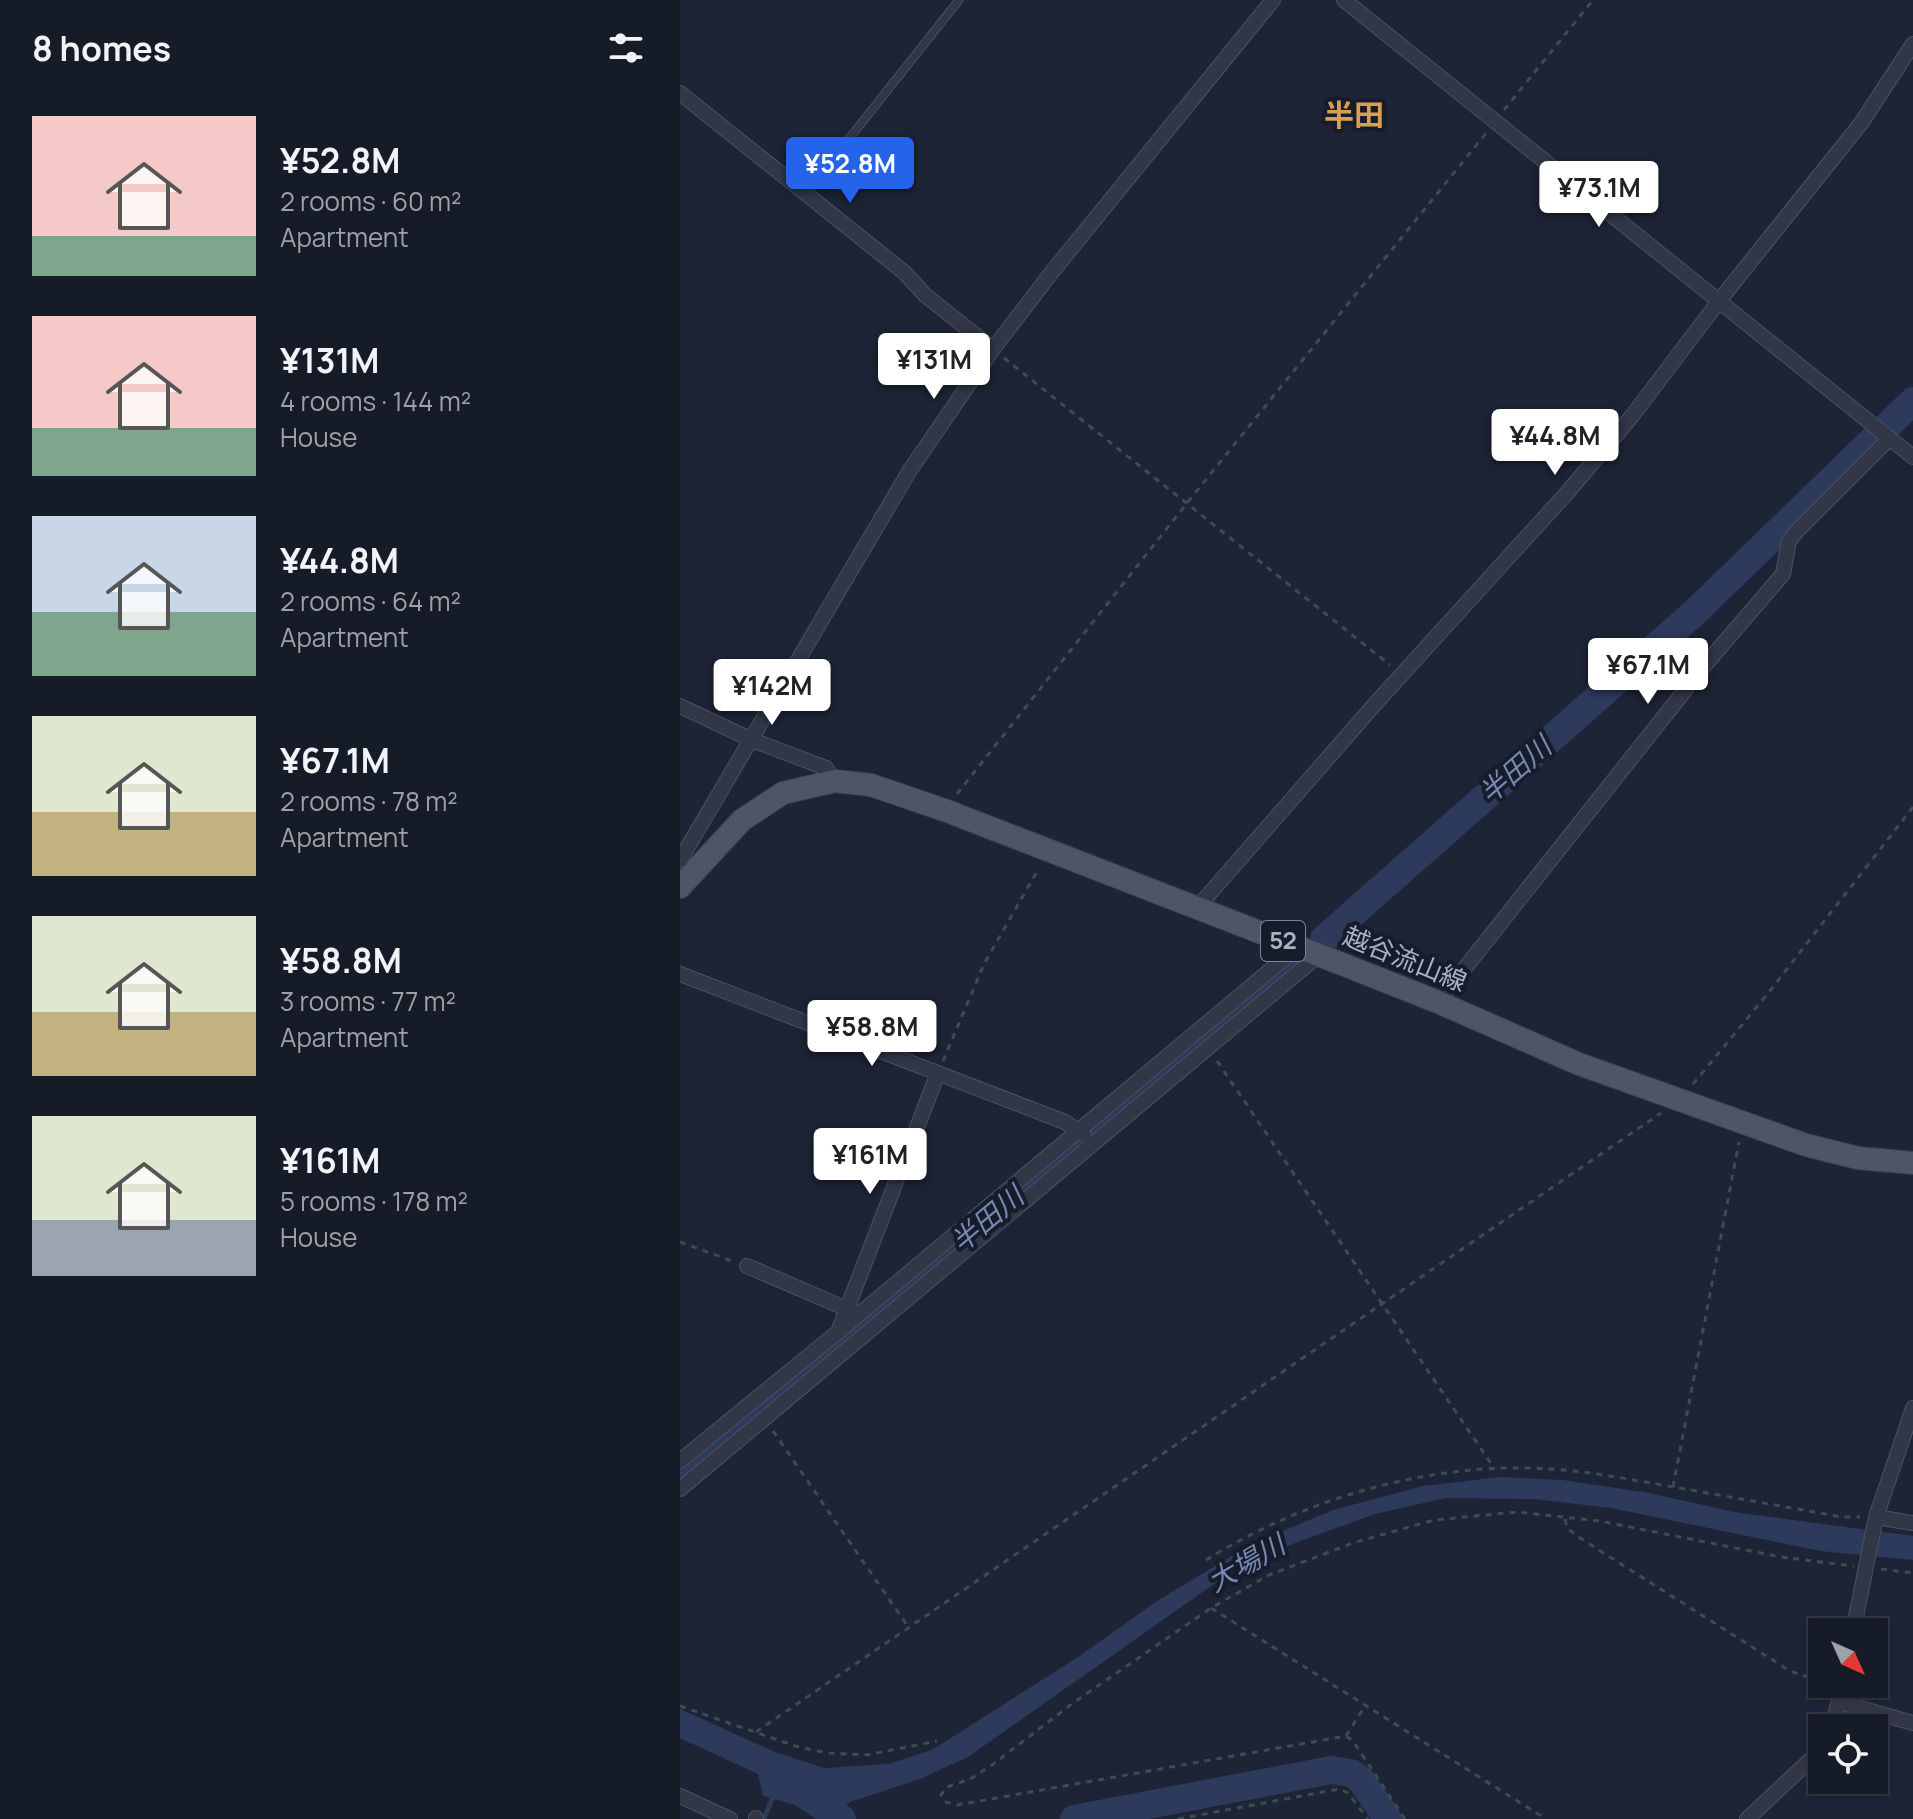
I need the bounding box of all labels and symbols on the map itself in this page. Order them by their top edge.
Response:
district label: 半田 [1324,94,1384,135]
pin: ¥52.8M [785,137,915,205]
pin: ¥73.1M [1534,161,1664,229]
pin: ¥131M [878,333,990,401]
pin: ¥44.8M [1490,409,1620,477]
pin: ¥67.1M [1583,638,1713,706]
pin: ¥142M [716,659,828,727]
water label: 半田川 [1470,725,1561,811]
street label: 越谷流山線 [1338,917,1472,999]
road number: 52 [1261,921,1305,961]
pin: ¥58.8M [807,1000,937,1068]
pin: ¥161M [814,1128,926,1196]
water label: 半田川 [942,1175,1033,1260]
water label: 大場川 [1200,1523,1294,1600]
north arrow [1808,1618,1888,1698]

